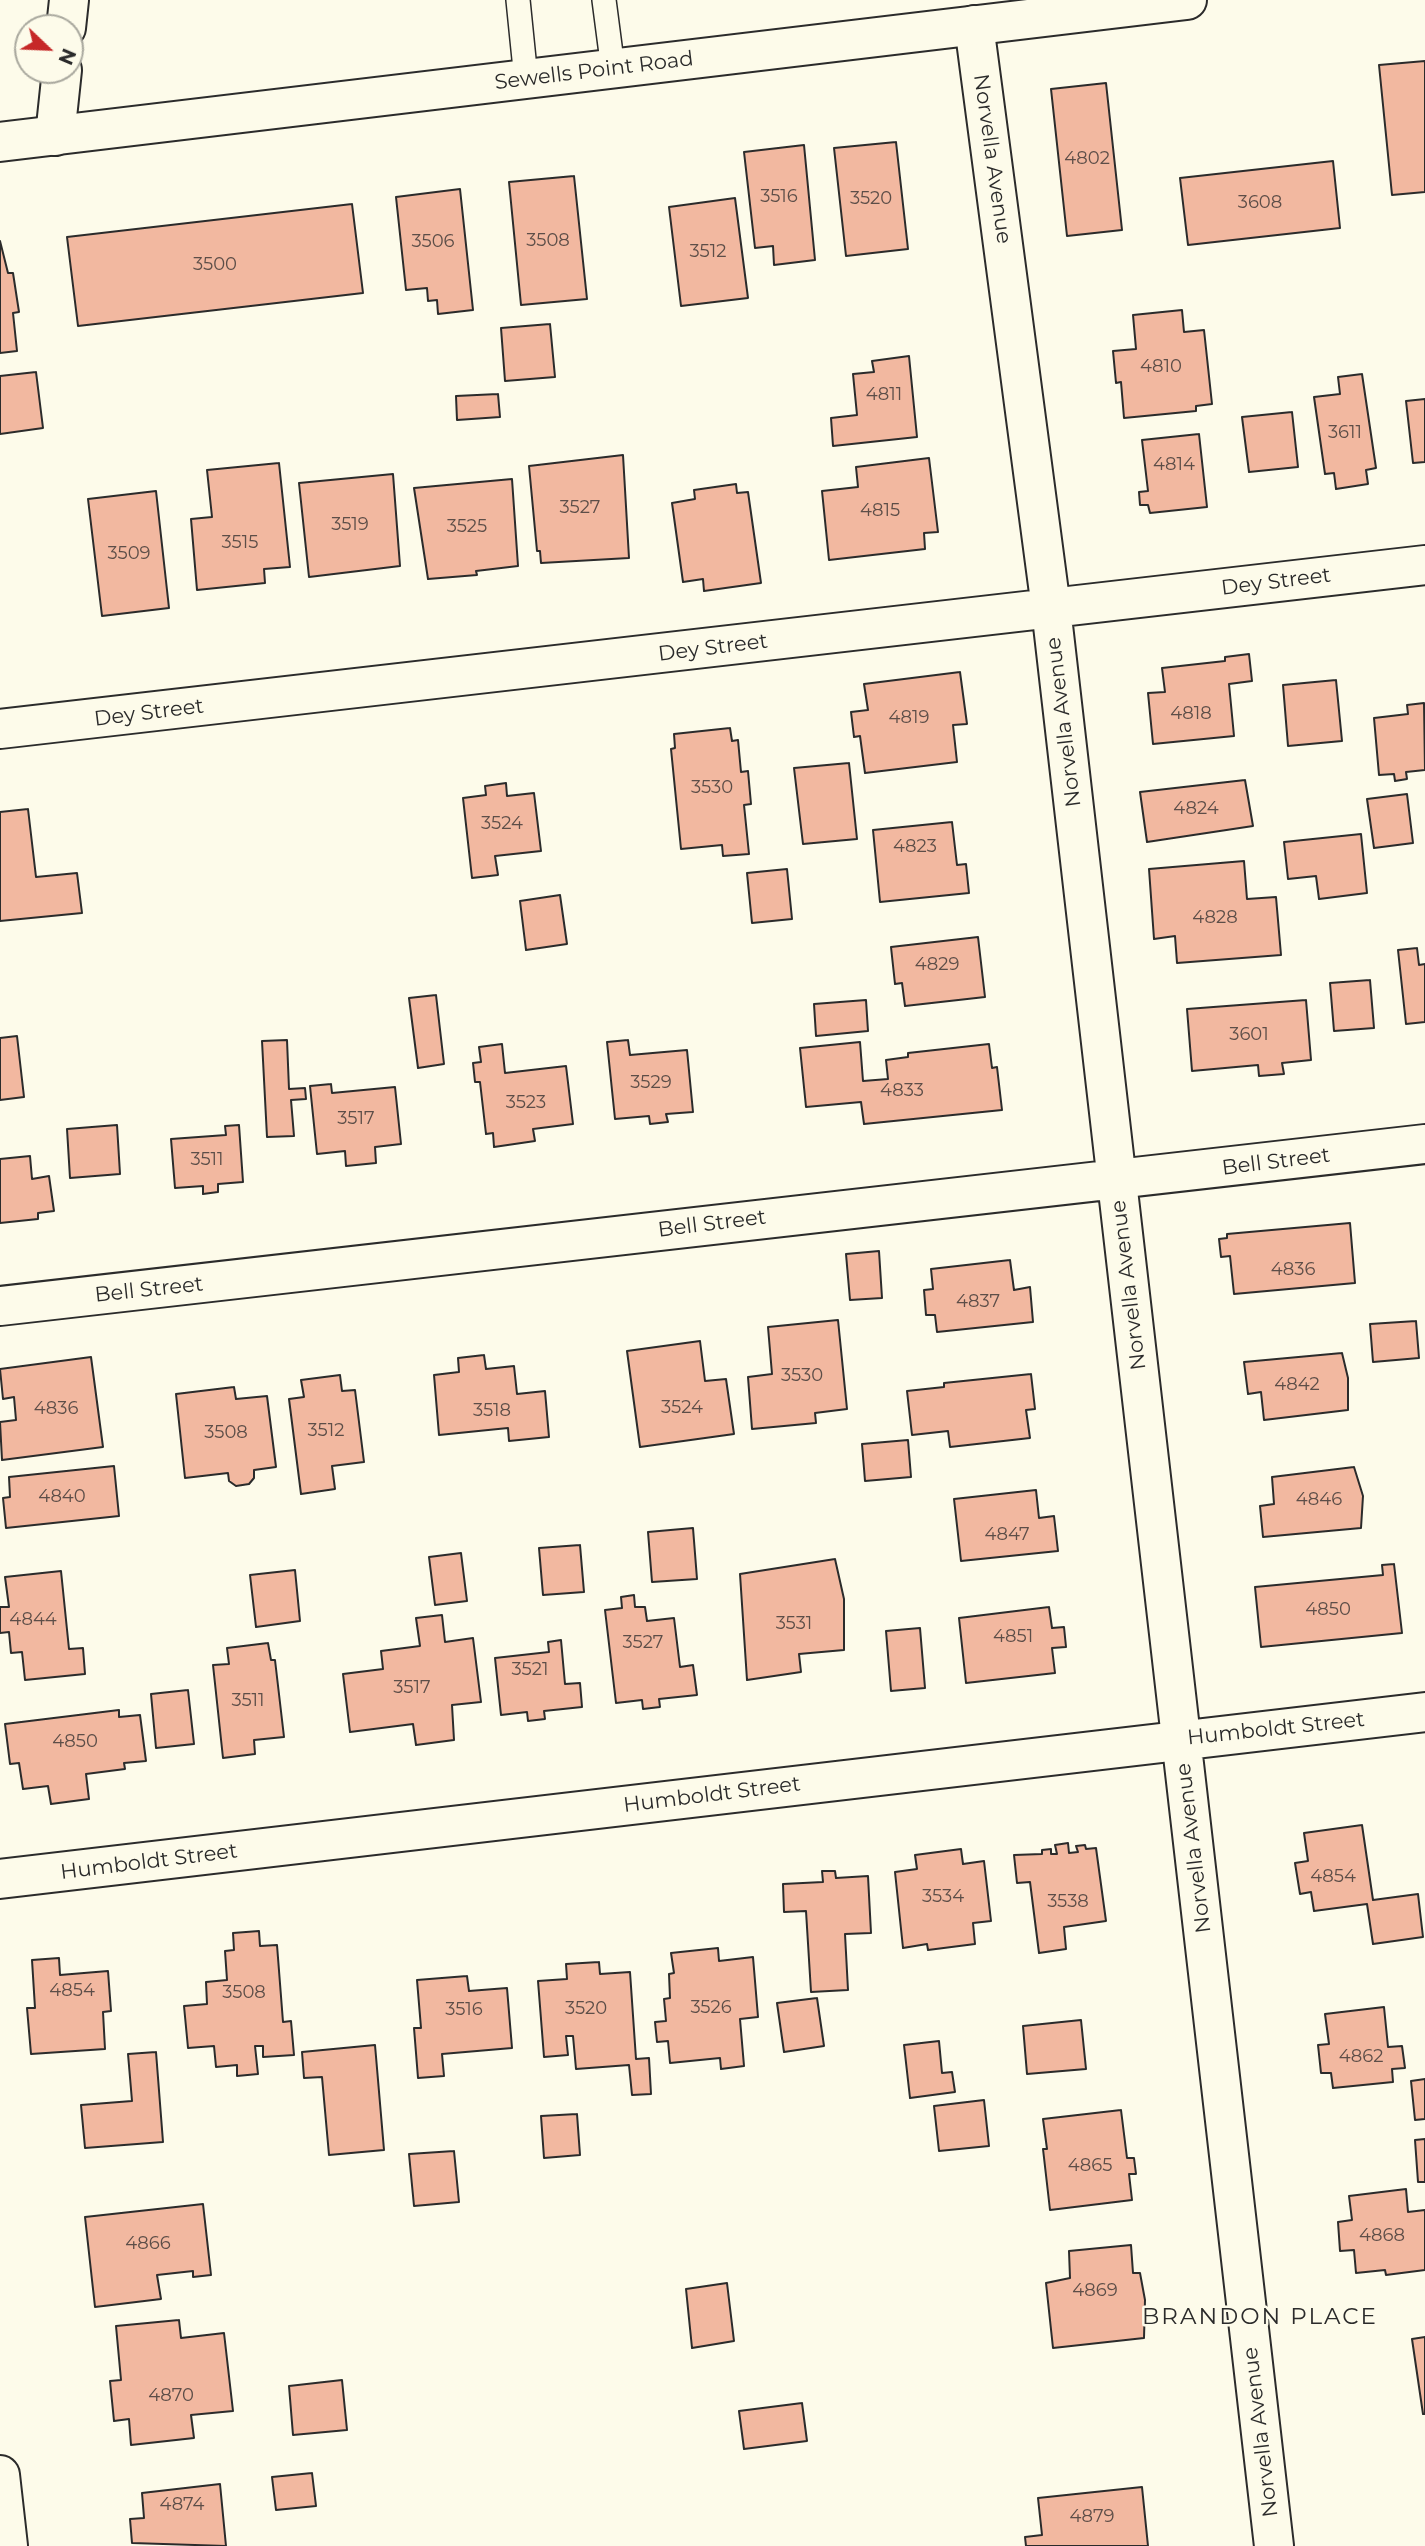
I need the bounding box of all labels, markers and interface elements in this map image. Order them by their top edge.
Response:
north arrow [14,14,84,84]
text: N [53,45,81,68]
street label: Sewells Point Road [493,46,695,96]
street label: Norvella Avenue [968,72,1016,246]
house number: 4802 [1064,148,1110,170]
house number: 3516 [760,186,798,208]
house number: 3520 [850,188,892,210]
house number: 3608 [1238,192,1282,214]
house number: 3508 [526,230,570,252]
house number: 3506 [411,231,455,253]
house number: 3512 [690,241,726,263]
house number: 3500 [193,254,237,276]
house number: 4810 [1140,356,1182,378]
house number: 4811 [866,384,902,406]
house number: 3611 [1328,422,1362,444]
house number: 4814 [1153,454,1195,476]
house number: 3527 [560,497,600,519]
house number: 4815 [860,500,900,522]
house number: 3519 [331,514,369,536]
house number: 3525 [447,516,487,538]
house number: 3515 [222,532,258,554]
house number: 3509 [107,543,151,565]
street label: Dey Street [1220,563,1332,601]
street label: Dey Street [657,629,769,667]
street label: Norvella Avenue [1041,636,1087,808]
street label: Dey Street [93,694,205,732]
house number: 4818 [1170,703,1212,725]
house number: 4819 [888,707,930,729]
house number: 3530 [691,777,733,799]
house number: 4824 [1173,798,1219,820]
house number: 3524 [481,813,523,835]
house number: 4823 [893,836,937,858]
house number: 4828 [1192,907,1238,929]
house number: 4829 [915,954,959,976]
house number: 3601 [1229,1024,1269,1046]
house number: 3529 [630,1072,672,1094]
house number: 4833 [880,1080,924,1102]
house number: 3523 [506,1092,546,1114]
house number: 3517 [337,1108,375,1130]
street label: Bell Street [1220,1143,1332,1181]
house number: 3511 [190,1149,224,1171]
street label: Norvella Avenue [1106,1199,1152,1371]
street label: Bell Street [656,1205,768,1243]
house number: 4836 [1271,1259,1315,1281]
street label: Bell Street [94,1272,204,1308]
house number: 4837 [956,1291,1000,1313]
house number: 3530 [781,1365,823,1387]
house number: 4842 [1274,1374,1320,1396]
house number: 3524 [661,1397,703,1419]
house number: 4836 [34,1398,78,1420]
house number: 3518 [473,1400,511,1422]
house number: 3512 [308,1420,344,1442]
house number: 3508 [204,1422,248,1444]
house number: 4840 [38,1486,86,1508]
house number: 4846 [1296,1489,1342,1511]
house number: 4847 [984,1524,1030,1546]
house number: 4850 [1305,1599,1351,1621]
house number: 4844 [9,1609,57,1631]
house number: 3531 [776,1613,812,1635]
house number: 4851 [993,1626,1033,1648]
house number: 3527 [623,1632,663,1654]
house number: 3521 [512,1659,548,1681]
house number: 3517 [393,1677,431,1699]
house number: 3511 [231,1690,265,1712]
street label: Humboldt Street [1186,1707,1366,1751]
house number: 4850 [52,1731,98,1753]
street label: Norvella Avenue [1171,1762,1217,1934]
street label: Humboldt Street [622,1772,802,1818]
street label: Humboldt Street [59,1839,239,1885]
house number: 4854 [1310,1866,1356,1888]
house number: 3534 [922,1886,964,1908]
house number: 3538 [1047,1891,1089,1913]
house number: 4854 [49,1980,95,2002]
house number: 3508 [222,1982,266,2004]
house number: 3526 [690,1997,732,2019]
house number: 3520 [565,1998,607,2020]
house number: 3516 [445,1999,483,2021]
house number: 4862 [1339,2046,1383,2068]
house number: 4865 [1068,2155,1112,2177]
house number: 4868 [1359,2225,1405,2247]
house number: 4866 [125,2233,171,2255]
house number: 4869 [1072,2280,1118,2302]
district label: BRANDON PLACE [1144,2303,1376,2331]
street label: Norvella Avenue [1238,2346,1284,2518]
house number: 4870 [148,2385,194,2407]
house number: 4874 [160,2494,204,2516]
house number: 4879 [1069,2506,1115,2528]

